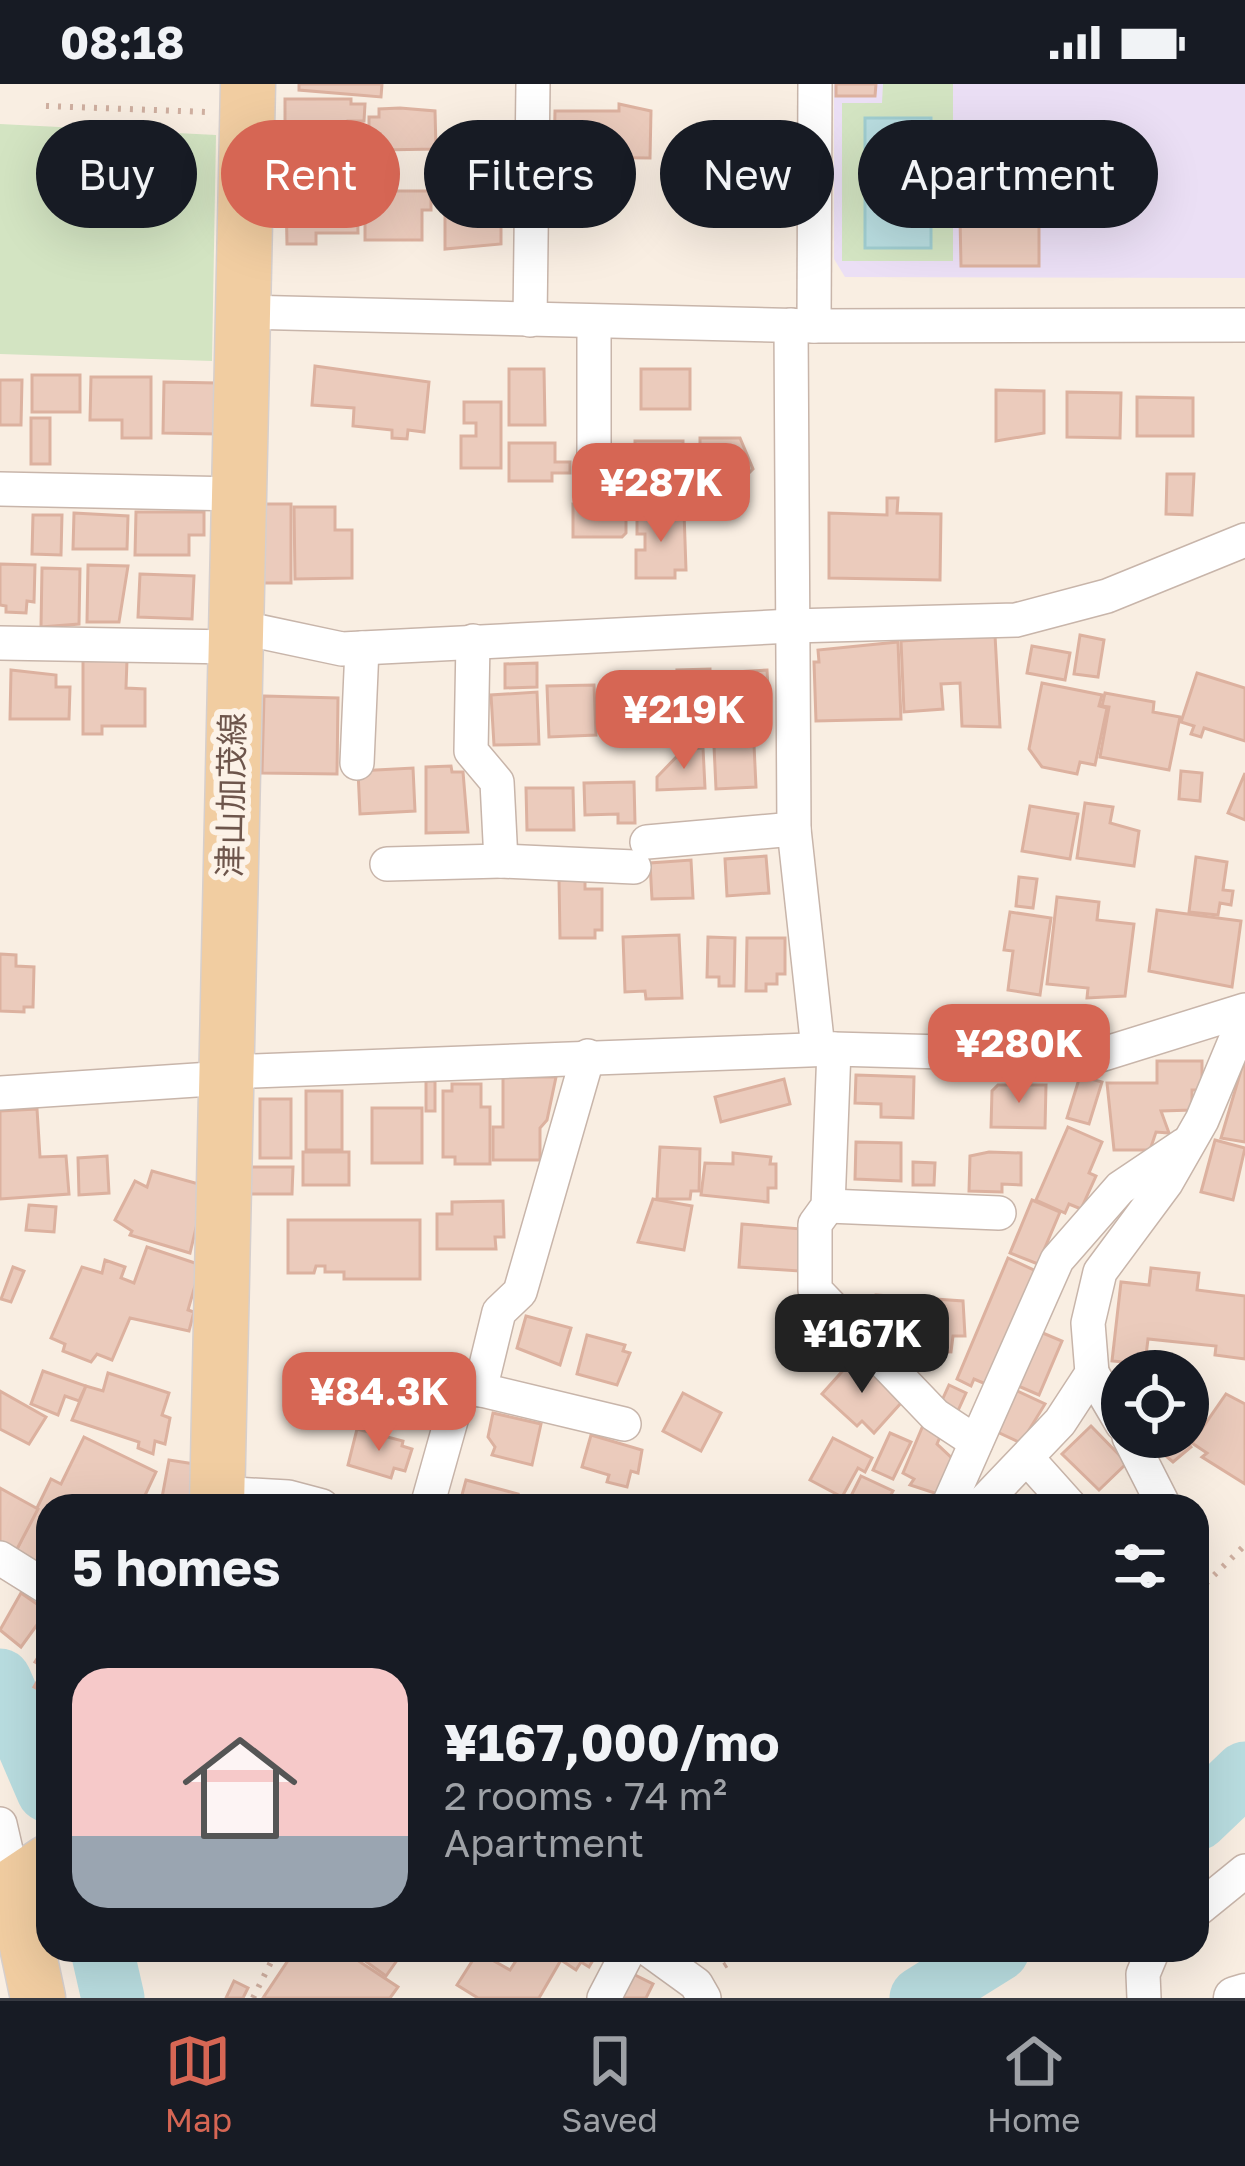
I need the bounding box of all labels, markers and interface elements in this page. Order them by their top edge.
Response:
text: 08:18 [60,15,184,69]
chip: Buy [36,120,197,228]
chip: Rent [221,120,400,228]
chip: Filters [424,120,636,228]
chip: New [660,120,834,228]
chip: Apartment [858,120,1158,228]
pin: ¥287K [577,443,745,545]
text: ¥287K [599,458,723,505]
pin: ¥219K [600,670,768,772]
text: ¥219K [623,685,745,732]
street label: 津山加茂線 [210,712,251,878]
pin: ¥280K [935,1004,1103,1106]
text: ¥280K [955,1019,1083,1066]
pin: ¥167K [778,1294,946,1396]
text: ¥167K [802,1309,922,1356]
map controls [1101,1350,1209,1458]
button: locate [1101,1350,1209,1458]
pin: ¥84.3K [281,1352,477,1454]
text: ¥84.3K [309,1367,449,1414]
icon: filters [1107,1533,1173,1599]
text: 5 homes [72,1536,281,1597]
text: ¥167,000/mo [444,1711,780,1772]
icon: home [168,1716,312,1860]
text: 2 rooms · 74 m² [444,1772,727,1819]
text: Apartment [444,1819,644,1866]
tab: Map [165,2028,232,2139]
tab: Saved [561,2028,658,2139]
tab: Home [987,2028,1080,2139]

